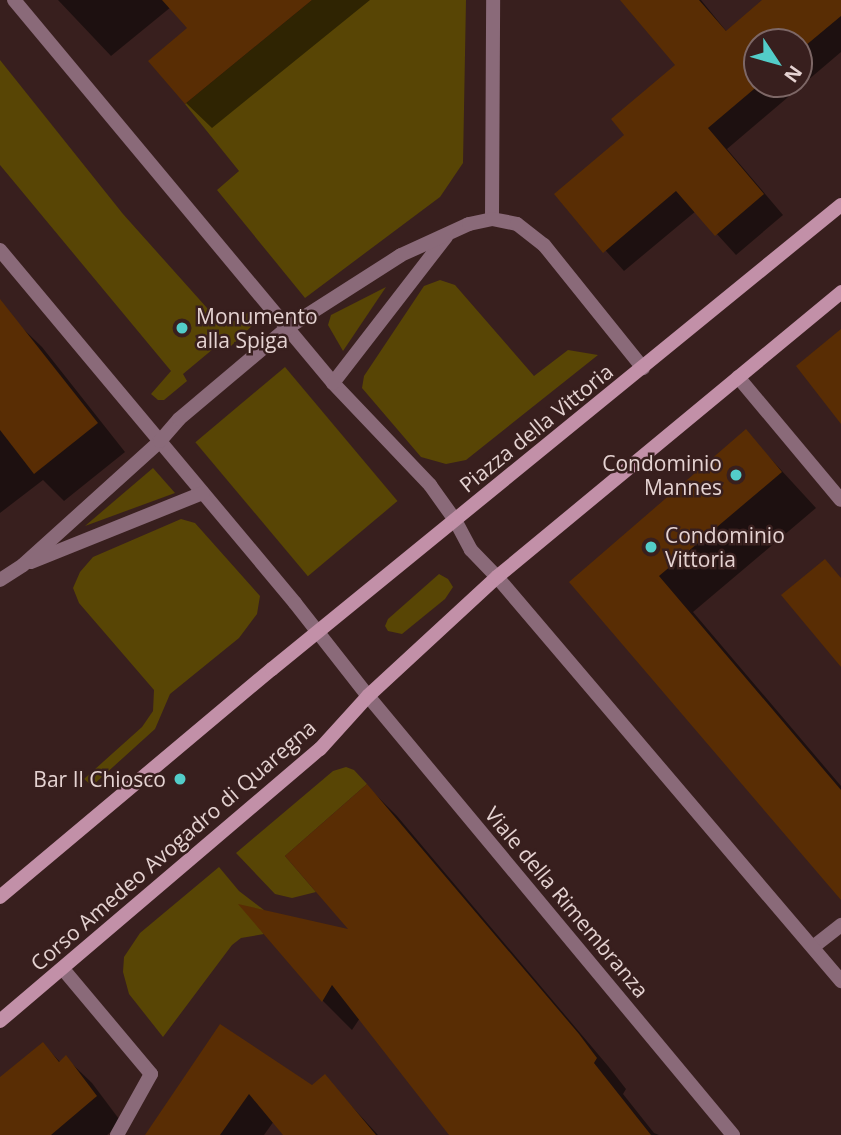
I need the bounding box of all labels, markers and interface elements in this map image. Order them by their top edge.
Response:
north arrow [743,28,813,98]
text: N [778,60,808,88]
place label: Monumento alla Spiga [196,303,318,353]
marker: Monumento alla Spiga [174,320,190,336]
street label: Piazza della Vittoria [454,358,618,498]
place label: Condominio Mannes [602,450,722,500]
marker: Condominio Mannes [728,467,744,483]
place label: Condominio Vittoria [665,522,785,572]
marker: Condominio Vittoria [643,539,659,555]
street label: Corso Amedeo Avogadro di Quaregna [25,714,321,976]
place label: Bar Il Chiosco [33,766,166,792]
marker: Bar Il Chiosco [172,771,188,787]
street label: Viale della Rimembranza [480,802,654,1002]

